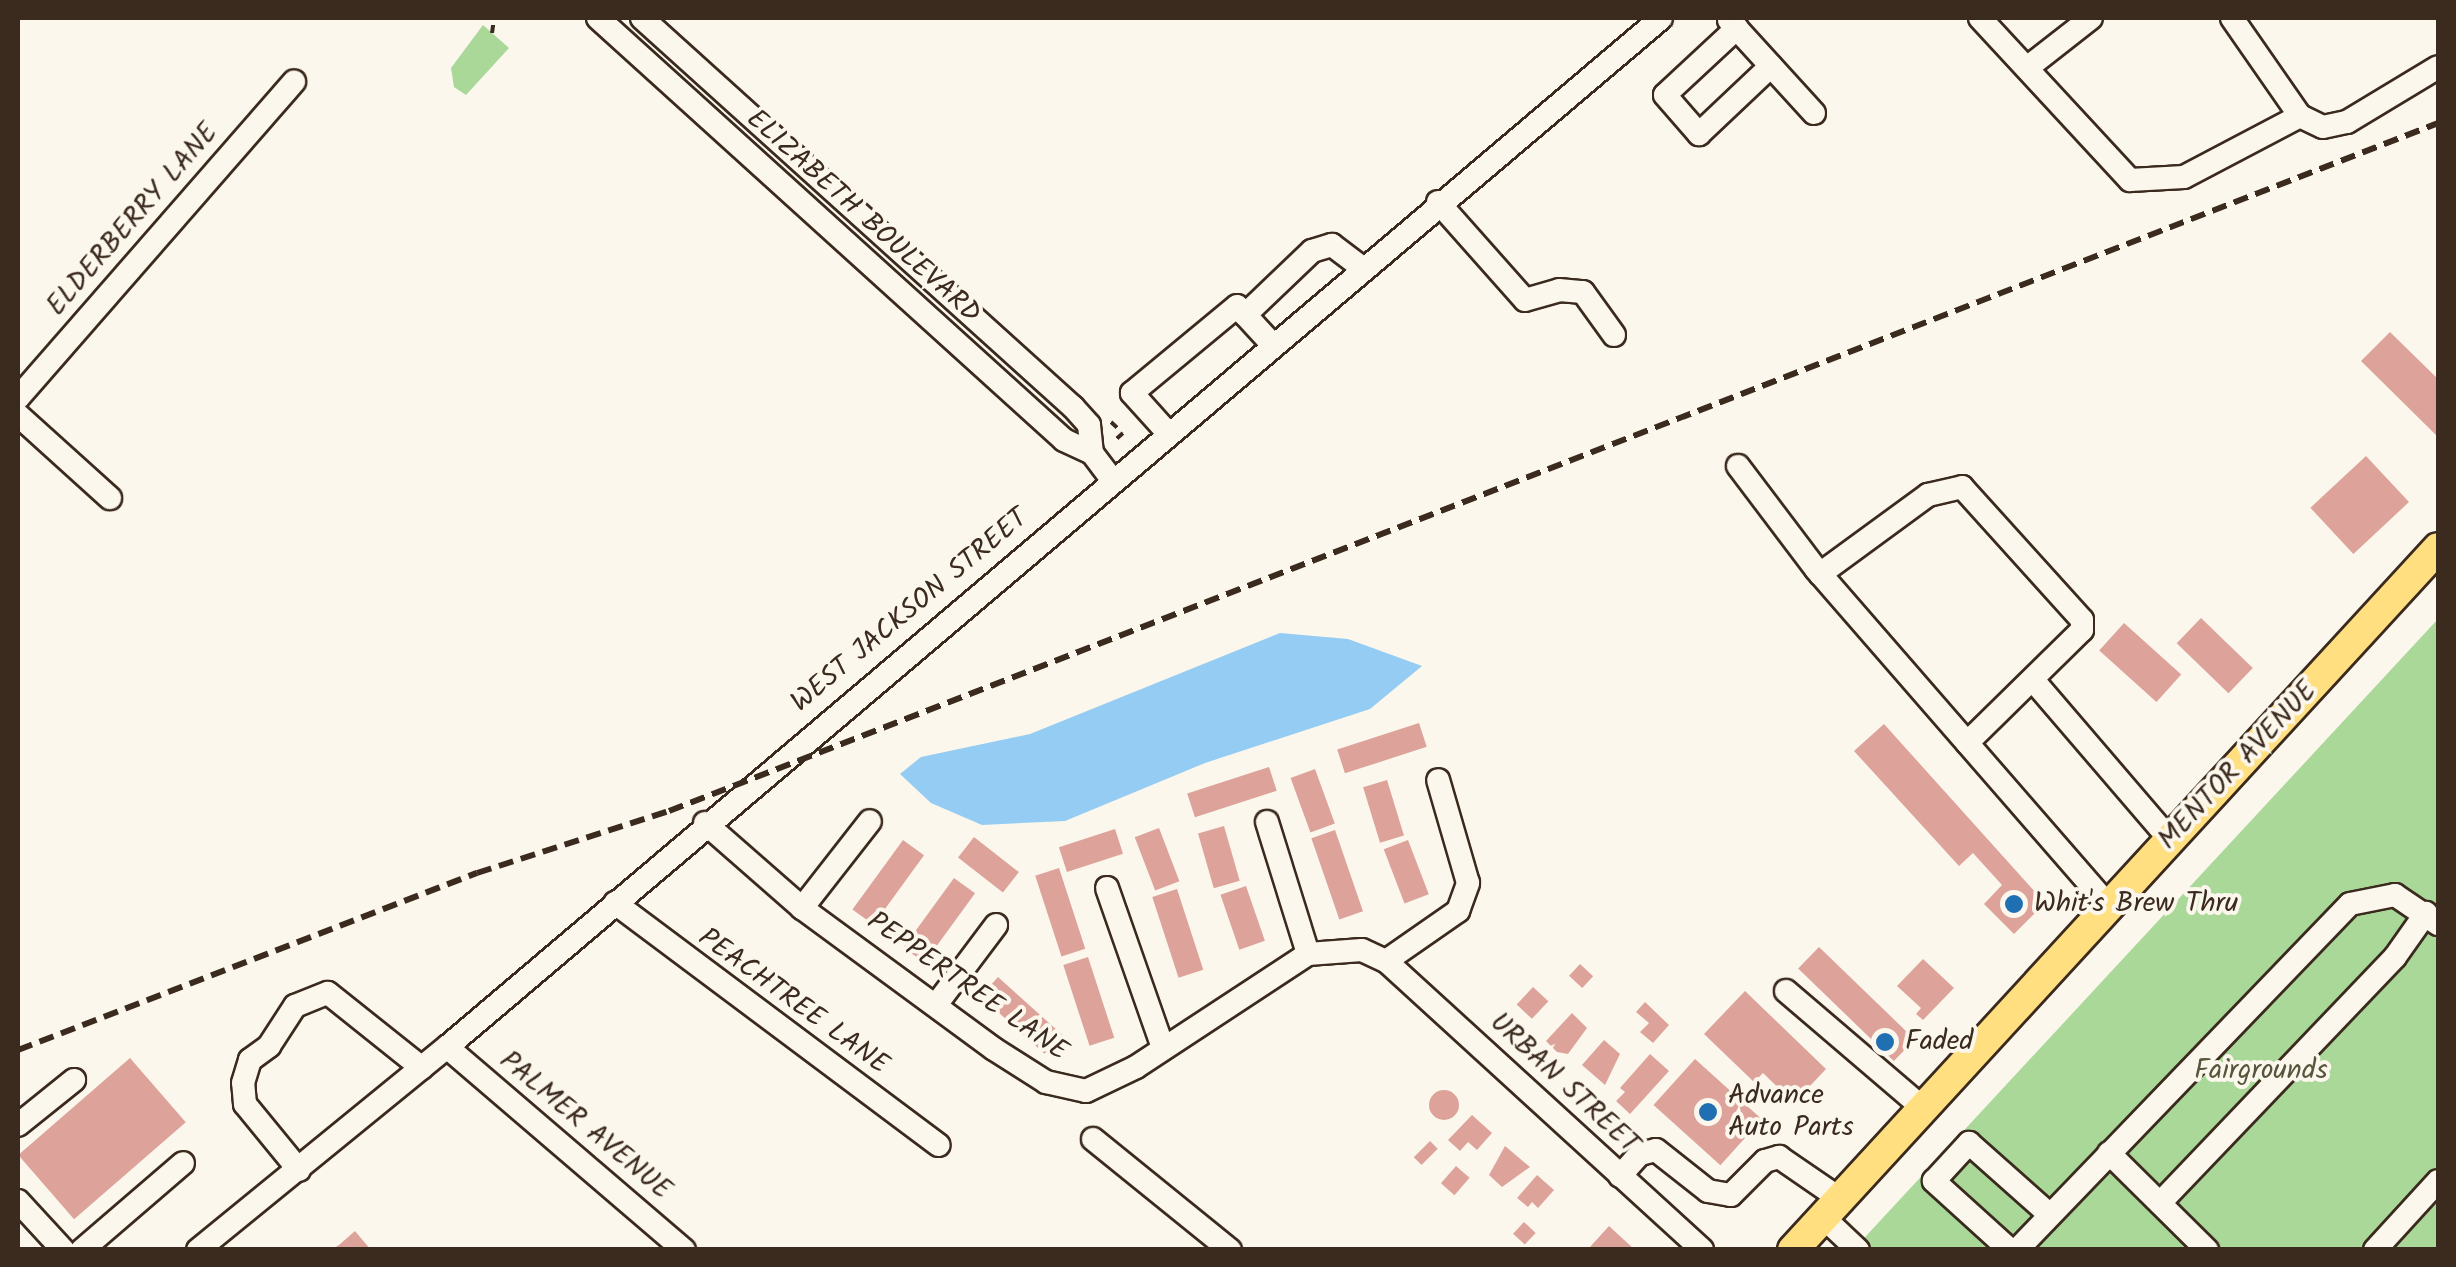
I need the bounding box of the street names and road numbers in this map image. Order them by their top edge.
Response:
street label: ELIZABETH BOULEVARD [739,103,987,331]
street label: ELDERBERRY LANE [40,117,226,323]
street label: WEST JACKSON STREET [785,502,1035,720]
street label: MENTOR AVENUE [2152,675,2324,857]
street label: PEPPERTREE LANE [860,905,1074,1069]
street label: PEACHTREE LANE [691,922,895,1082]
street label: URBAN STREET [1482,1006,1646,1162]
street label: PALMER AVENUE [492,1044,678,1208]

